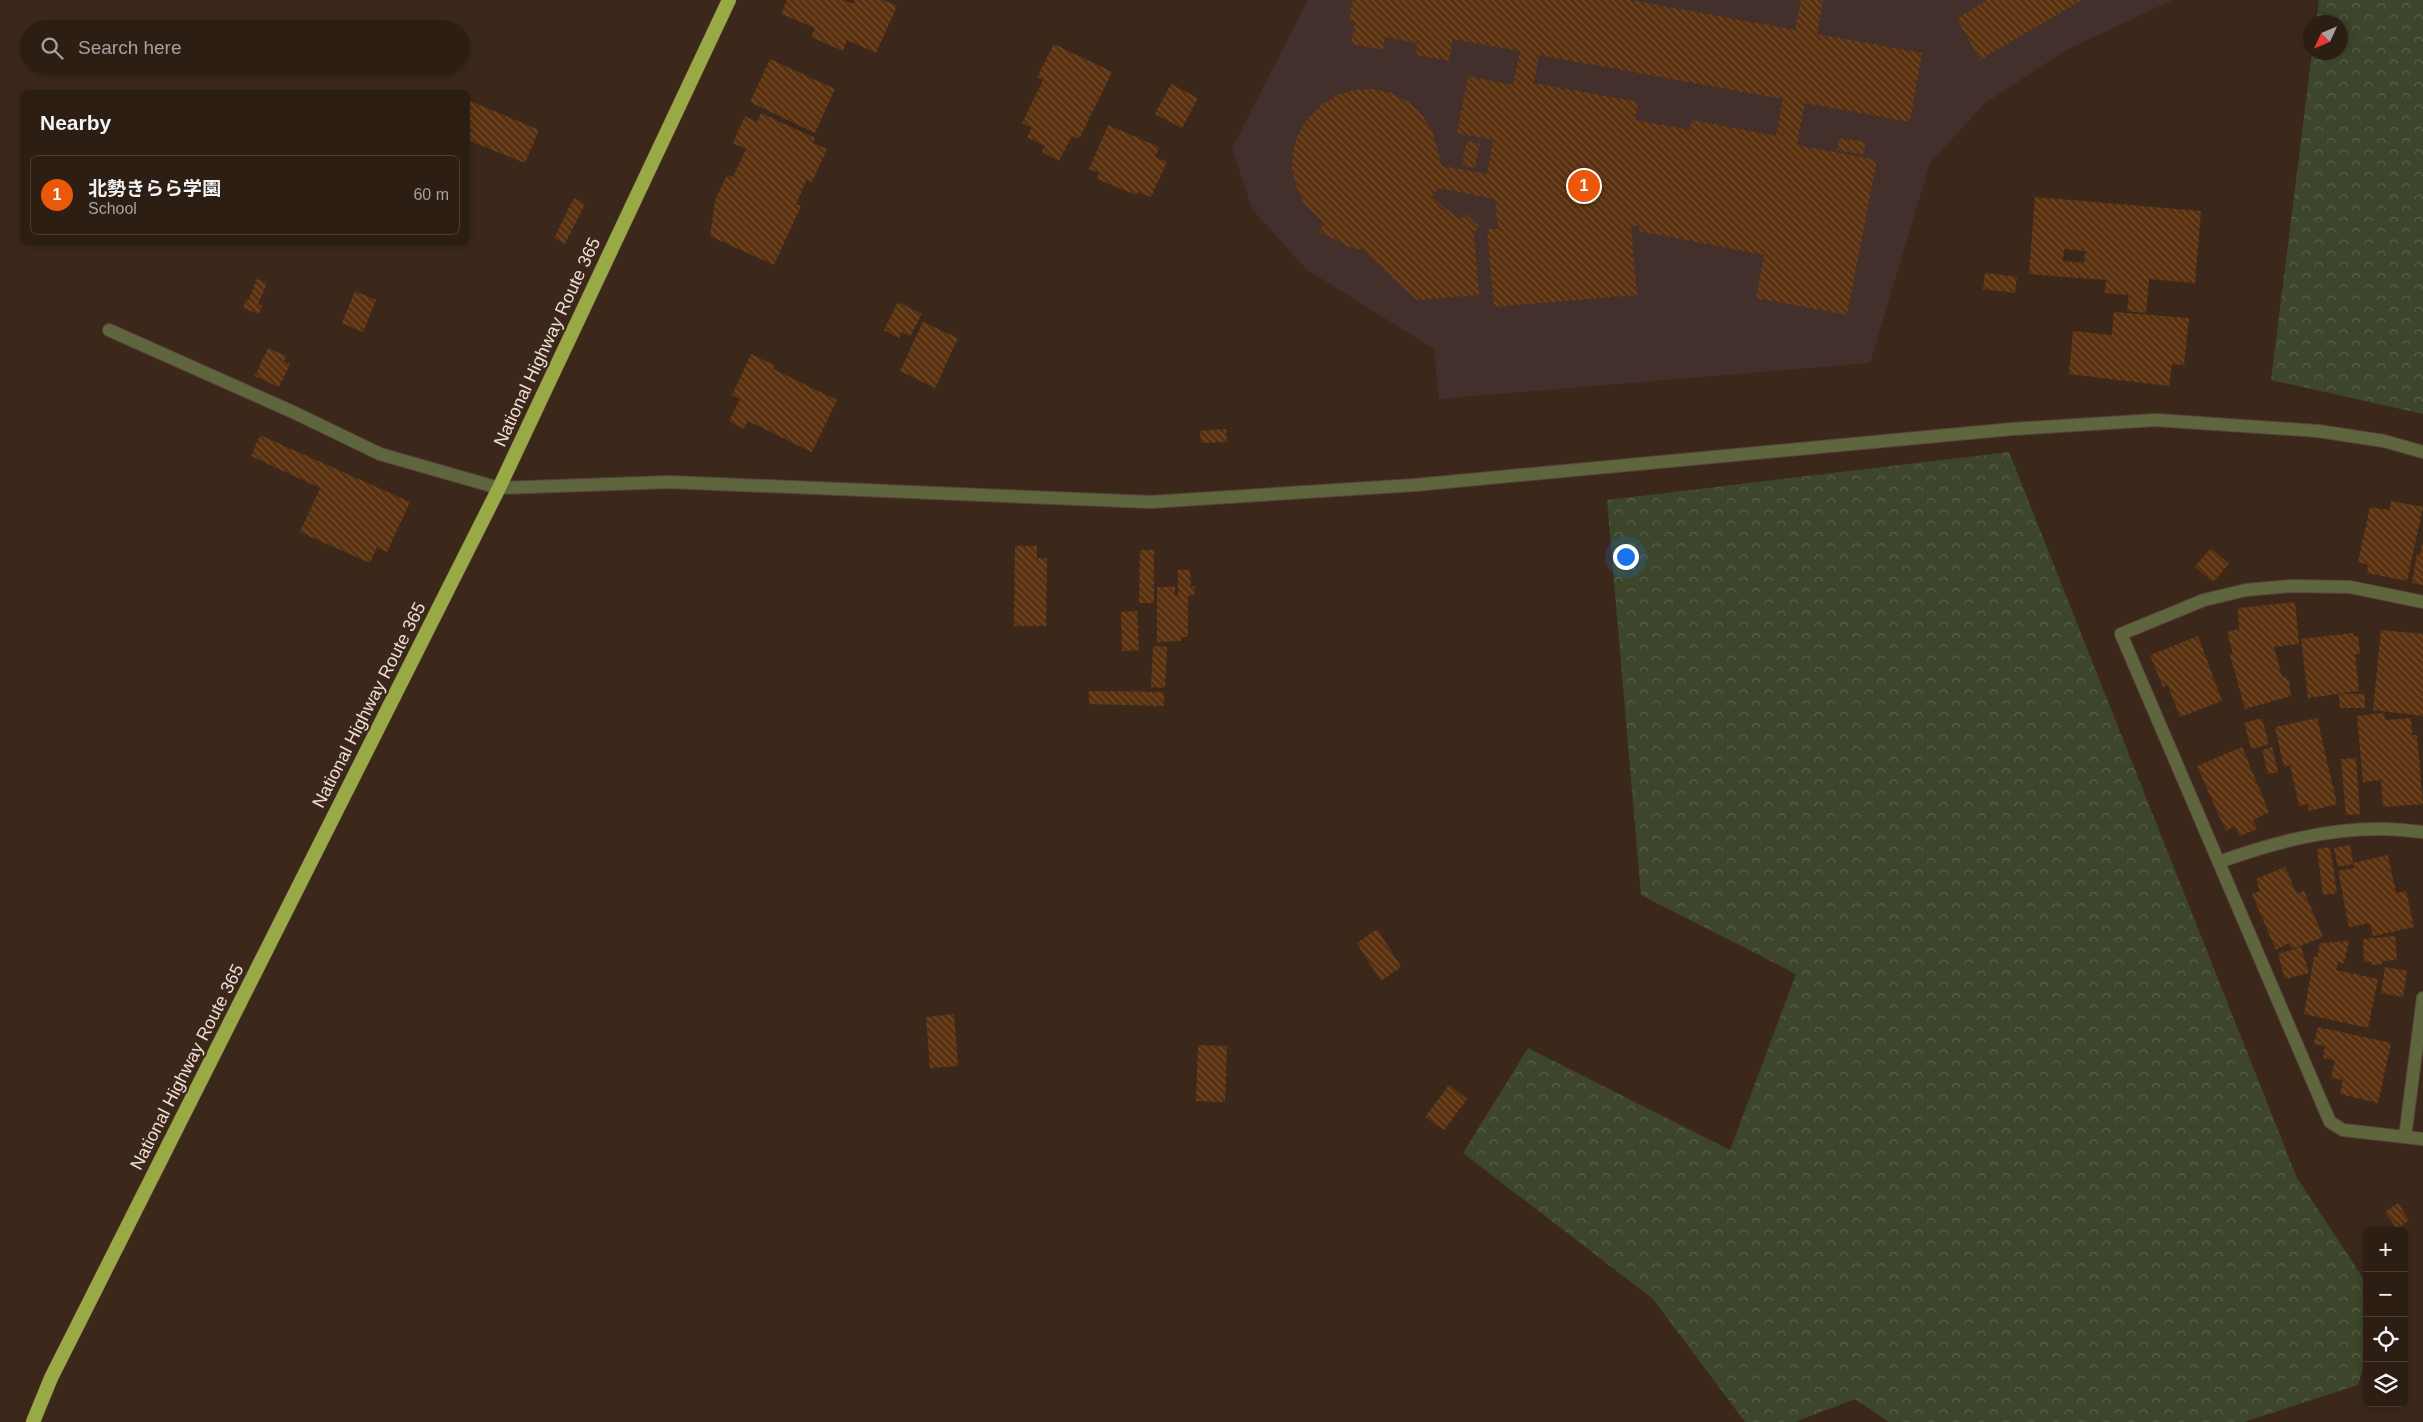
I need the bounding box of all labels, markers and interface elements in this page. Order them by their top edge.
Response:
north arrow [2303,15,2348,60]
search box [20,20,470,75]
icon: search [38,34,66,62]
text: Search here [78,37,182,58]
text: Nearby [40,111,111,134]
pin: 1 [1568,167,1600,205]
text: 北勢きらら学園 [88,178,221,199]
text: 1 [53,186,61,203]
text: 60 m [413,186,449,203]
text: School [88,200,137,217]
street label: National Highway Route 365 [490,234,604,450]
your location [1613,544,1639,570]
street label: National Highway Route 365 [308,599,430,811]
street label: National Highway Route 365 [126,961,248,1173]
map controls [2363,1227,2408,1407]
button: + [2363,1227,2408,1272]
button: − [2363,1272,2408,1317]
button: locate [2363,1317,2408,1362]
button: layers [2363,1362,2408,1407]

